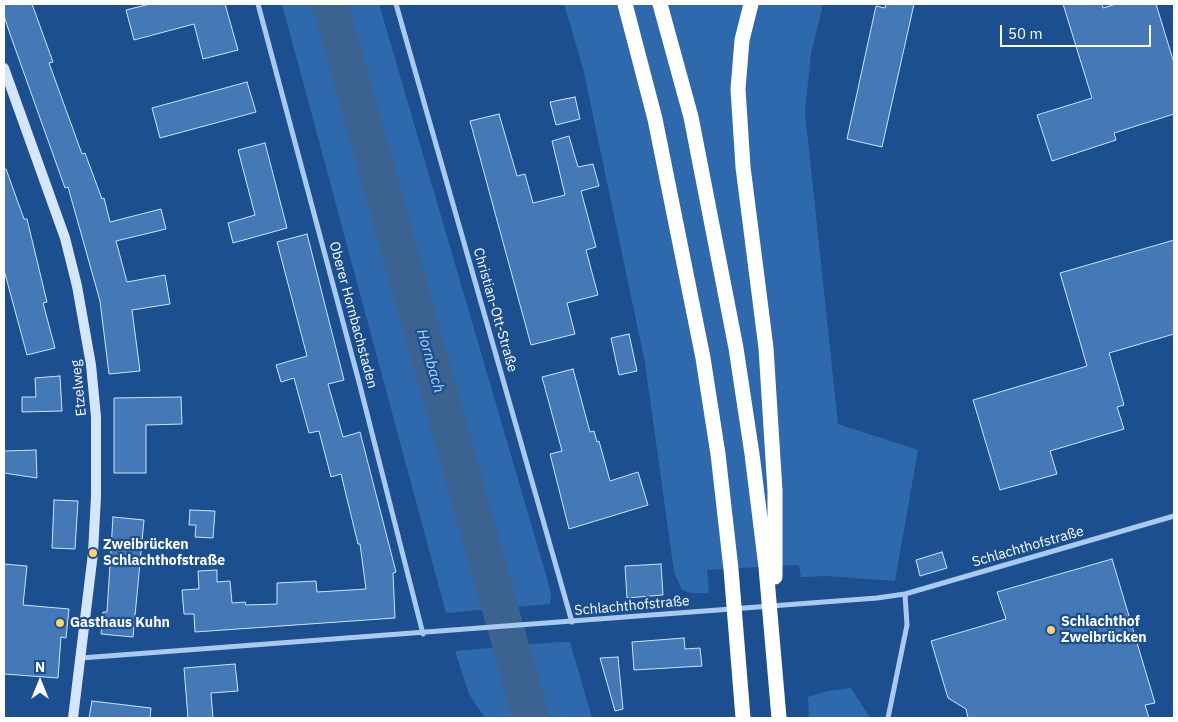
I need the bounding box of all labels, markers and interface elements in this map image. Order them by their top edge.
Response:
scale bar [1003,15,1154,47]
text: 50 m [1008,24,1043,43]
street label: Oberer Hornbachstaden [325,240,381,390]
street label: Christian-Ott-Straße [469,246,521,374]
water label: Hornbach [412,327,448,395]
street label: Etzelweg [68,359,90,417]
street label: Schlachthofstraße [970,523,1086,571]
place label: Zweibrücken Schlachthofstraße [103,537,225,570]
marker: Zweibrücken Schlachthofstraße [87,547,99,559]
street label: Schlachthofstraße [574,593,690,619]
place label: Schlachthof Zweibrücken [1061,614,1147,646]
place label: Gasthaus Kuhn [70,615,170,631]
marker: Gasthaus Kuhn [54,617,66,629]
marker: Schlachthof Zweibrücken [1045,624,1057,636]
north arrow [15,657,65,707]
text: N [35,658,45,676]

